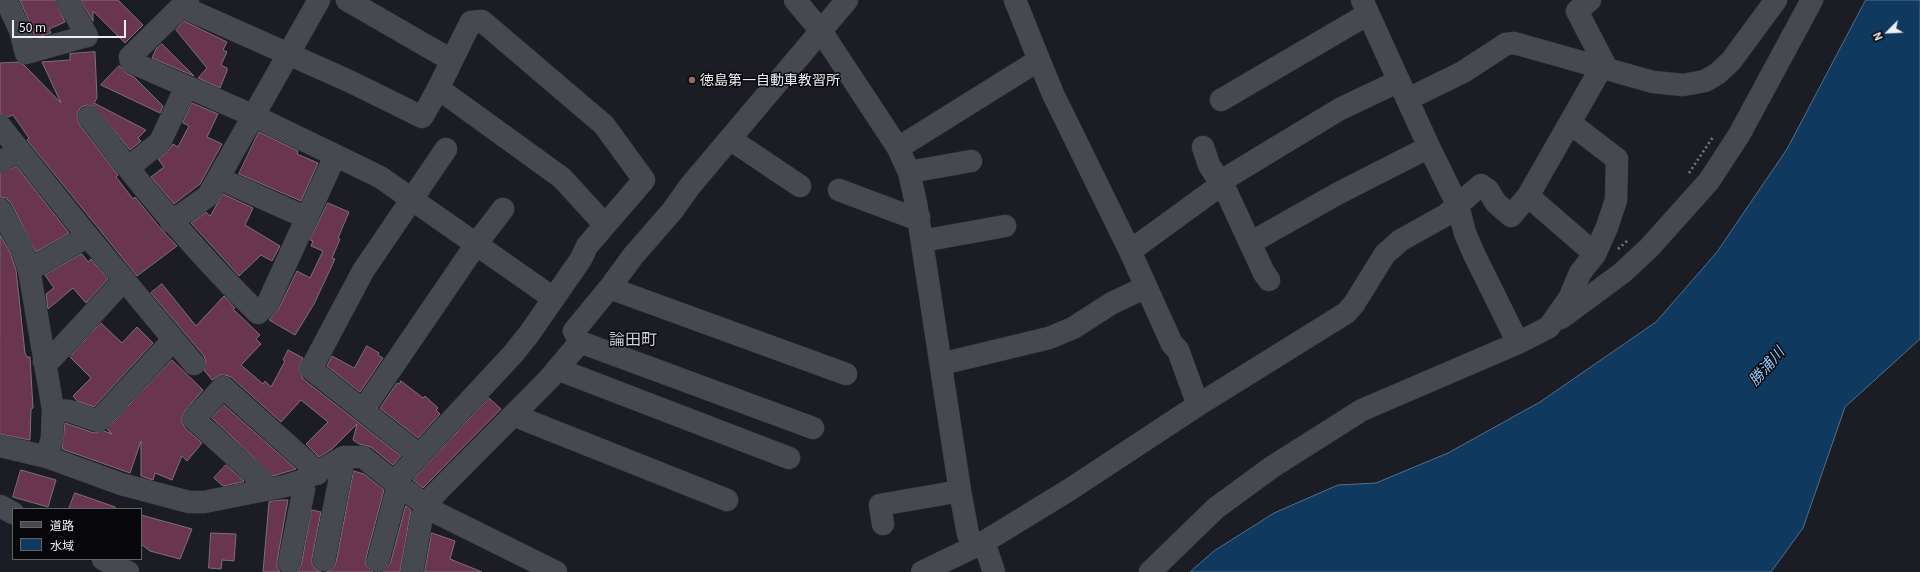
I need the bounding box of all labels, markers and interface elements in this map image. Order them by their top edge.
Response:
scale bar [14,12,128,38]
north arrow [1868,12,1908,52]
text: 50 m [19,18,46,35]
text: N [1868,30,1886,44]
place label: 徳島第一自動車教習所 [700,72,840,88]
marker: 徳島第一自動車教習所 [687,75,697,85]
district label: 論田町 [609,329,657,349]
water label: 勝浦川 [1744,343,1788,389]
legend [12,508,142,560]
text: 道路 [50,516,74,533]
text: 水域 [50,536,74,553]

